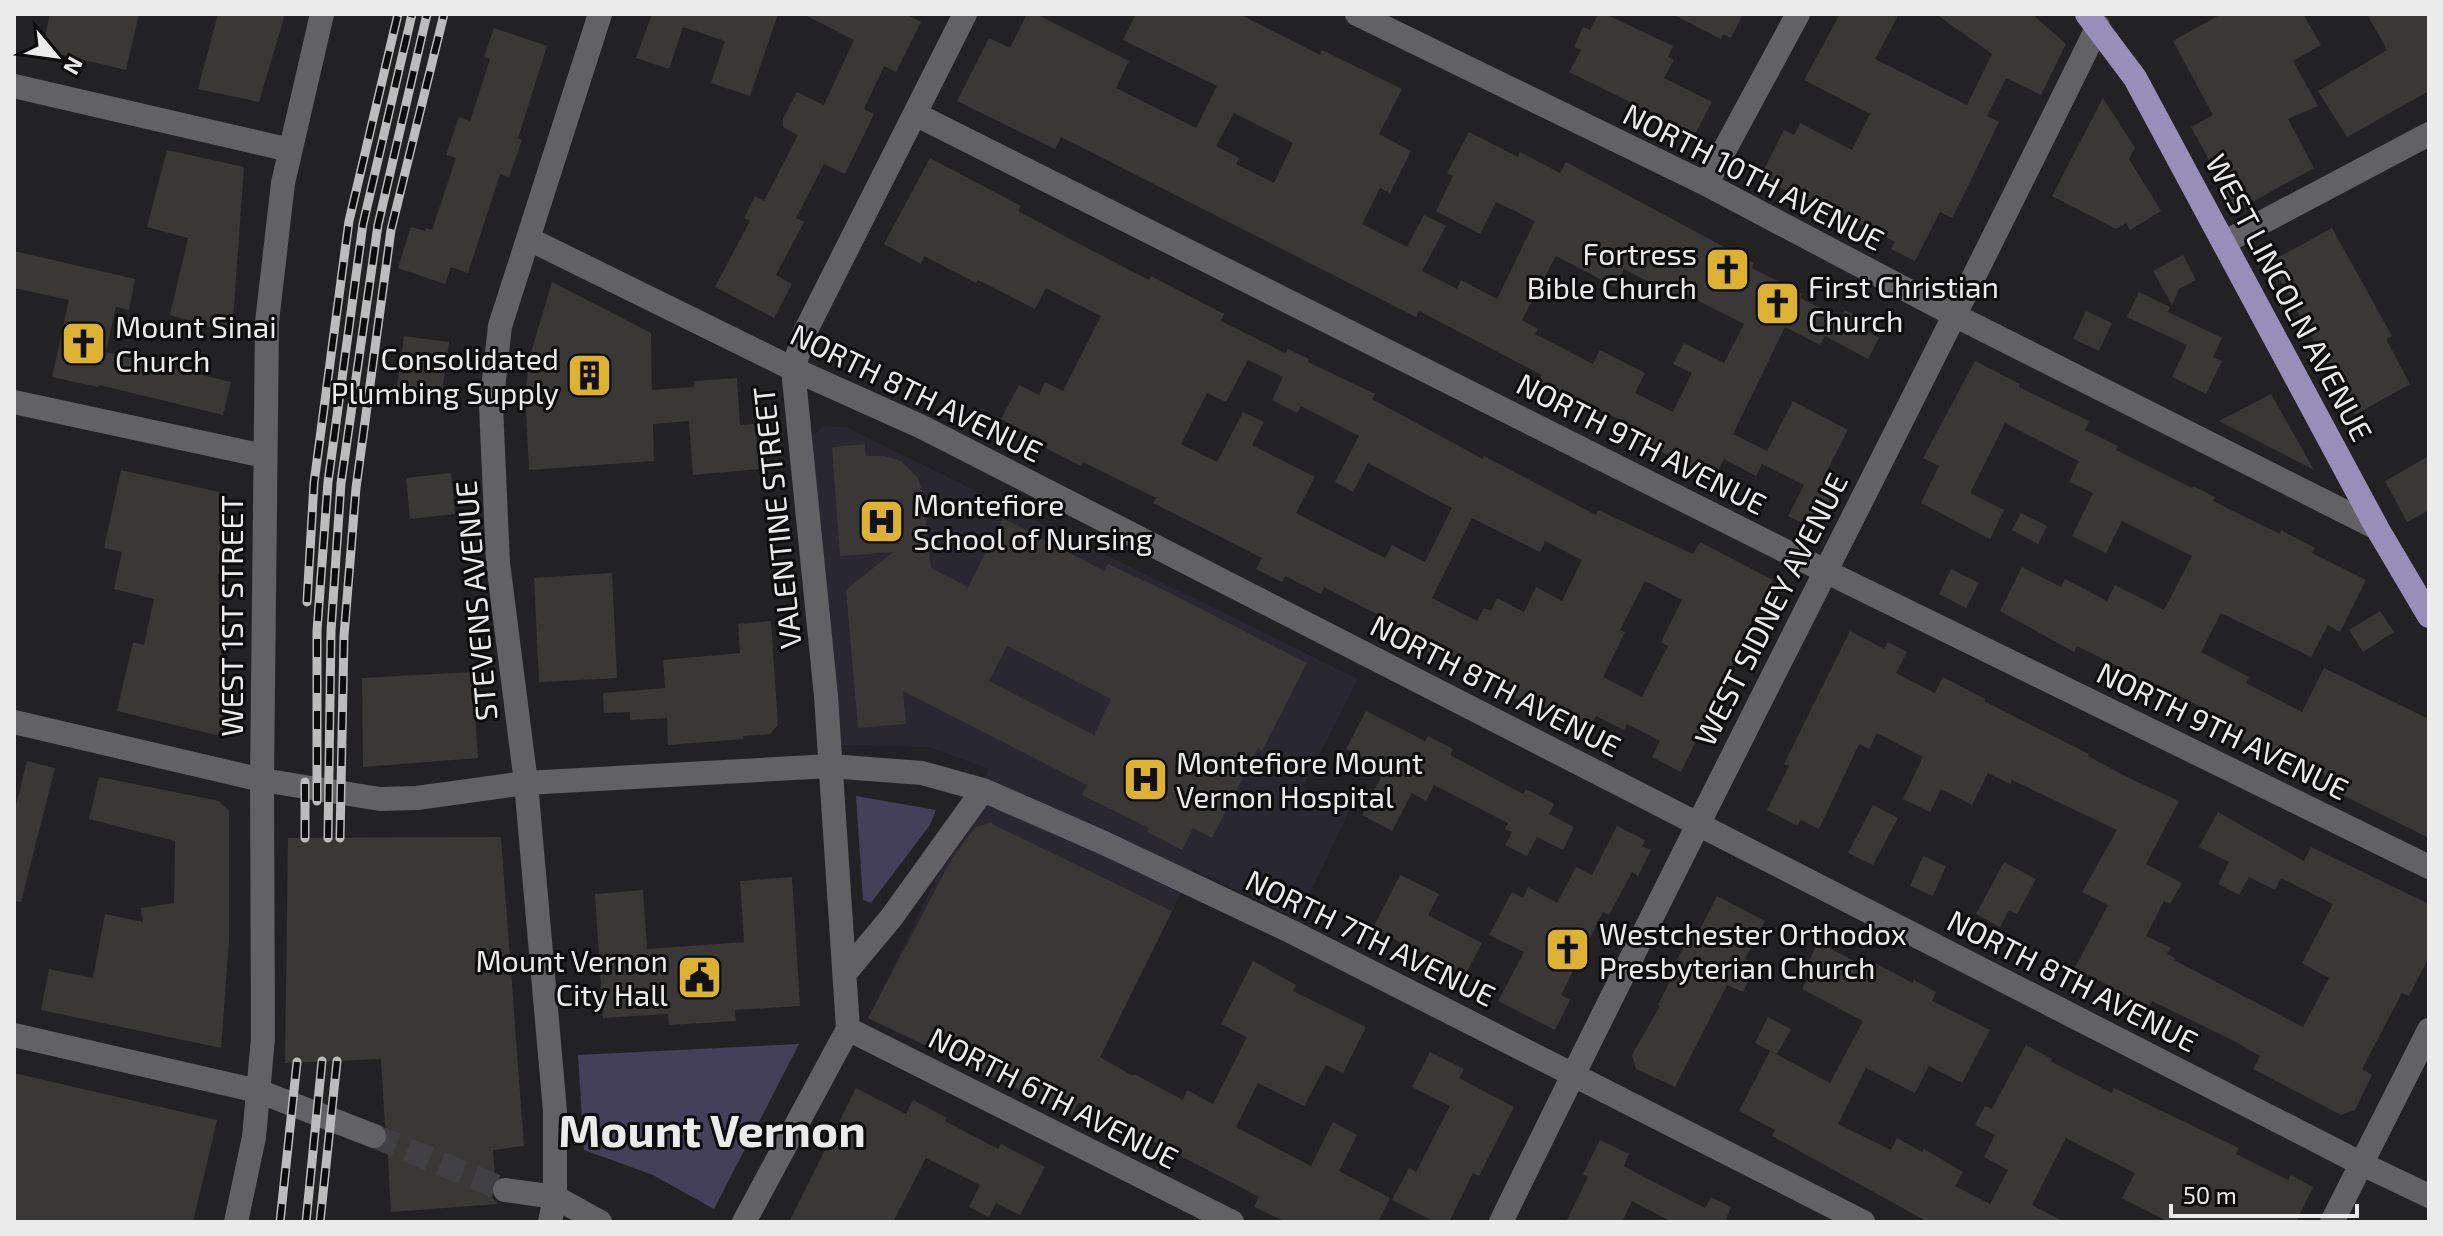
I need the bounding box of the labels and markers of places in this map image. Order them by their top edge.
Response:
place label: Fortress Bible Church [1527,235,1697,305]
church icon: Fortress Bible Church [1704,246,1752,294]
place label: First Christian Church [1808,268,1999,338]
church icon: First Christian Church [1753,279,1801,327]
place label: Mount Sinai Church [115,308,277,378]
church icon: Mount Sinai Church [60,319,108,367]
place label: Consolidated Plumbing Supply [331,340,559,410]
building icon: Consolidated Plumbing Supply [566,351,614,399]
place label: Montefiore School of Nursing [913,486,1153,556]
hospital icon: Montefiore School of Nursing [858,497,906,545]
place label: Montefiore Mount Vernon Hospital [1176,744,1423,814]
hospital icon: Montefiore Mount Vernon Hospital [1121,755,1169,803]
place label: Westchester Orthodox Presbyterian Church [1599,915,1907,985]
church icon: Westchester Orthodox Presbyterian Church [1544,926,1592,974]
place label: Mount Vernon City Hall [476,942,668,1012]
public building icon: Mount Vernon City Hall [675,953,723,1001]

